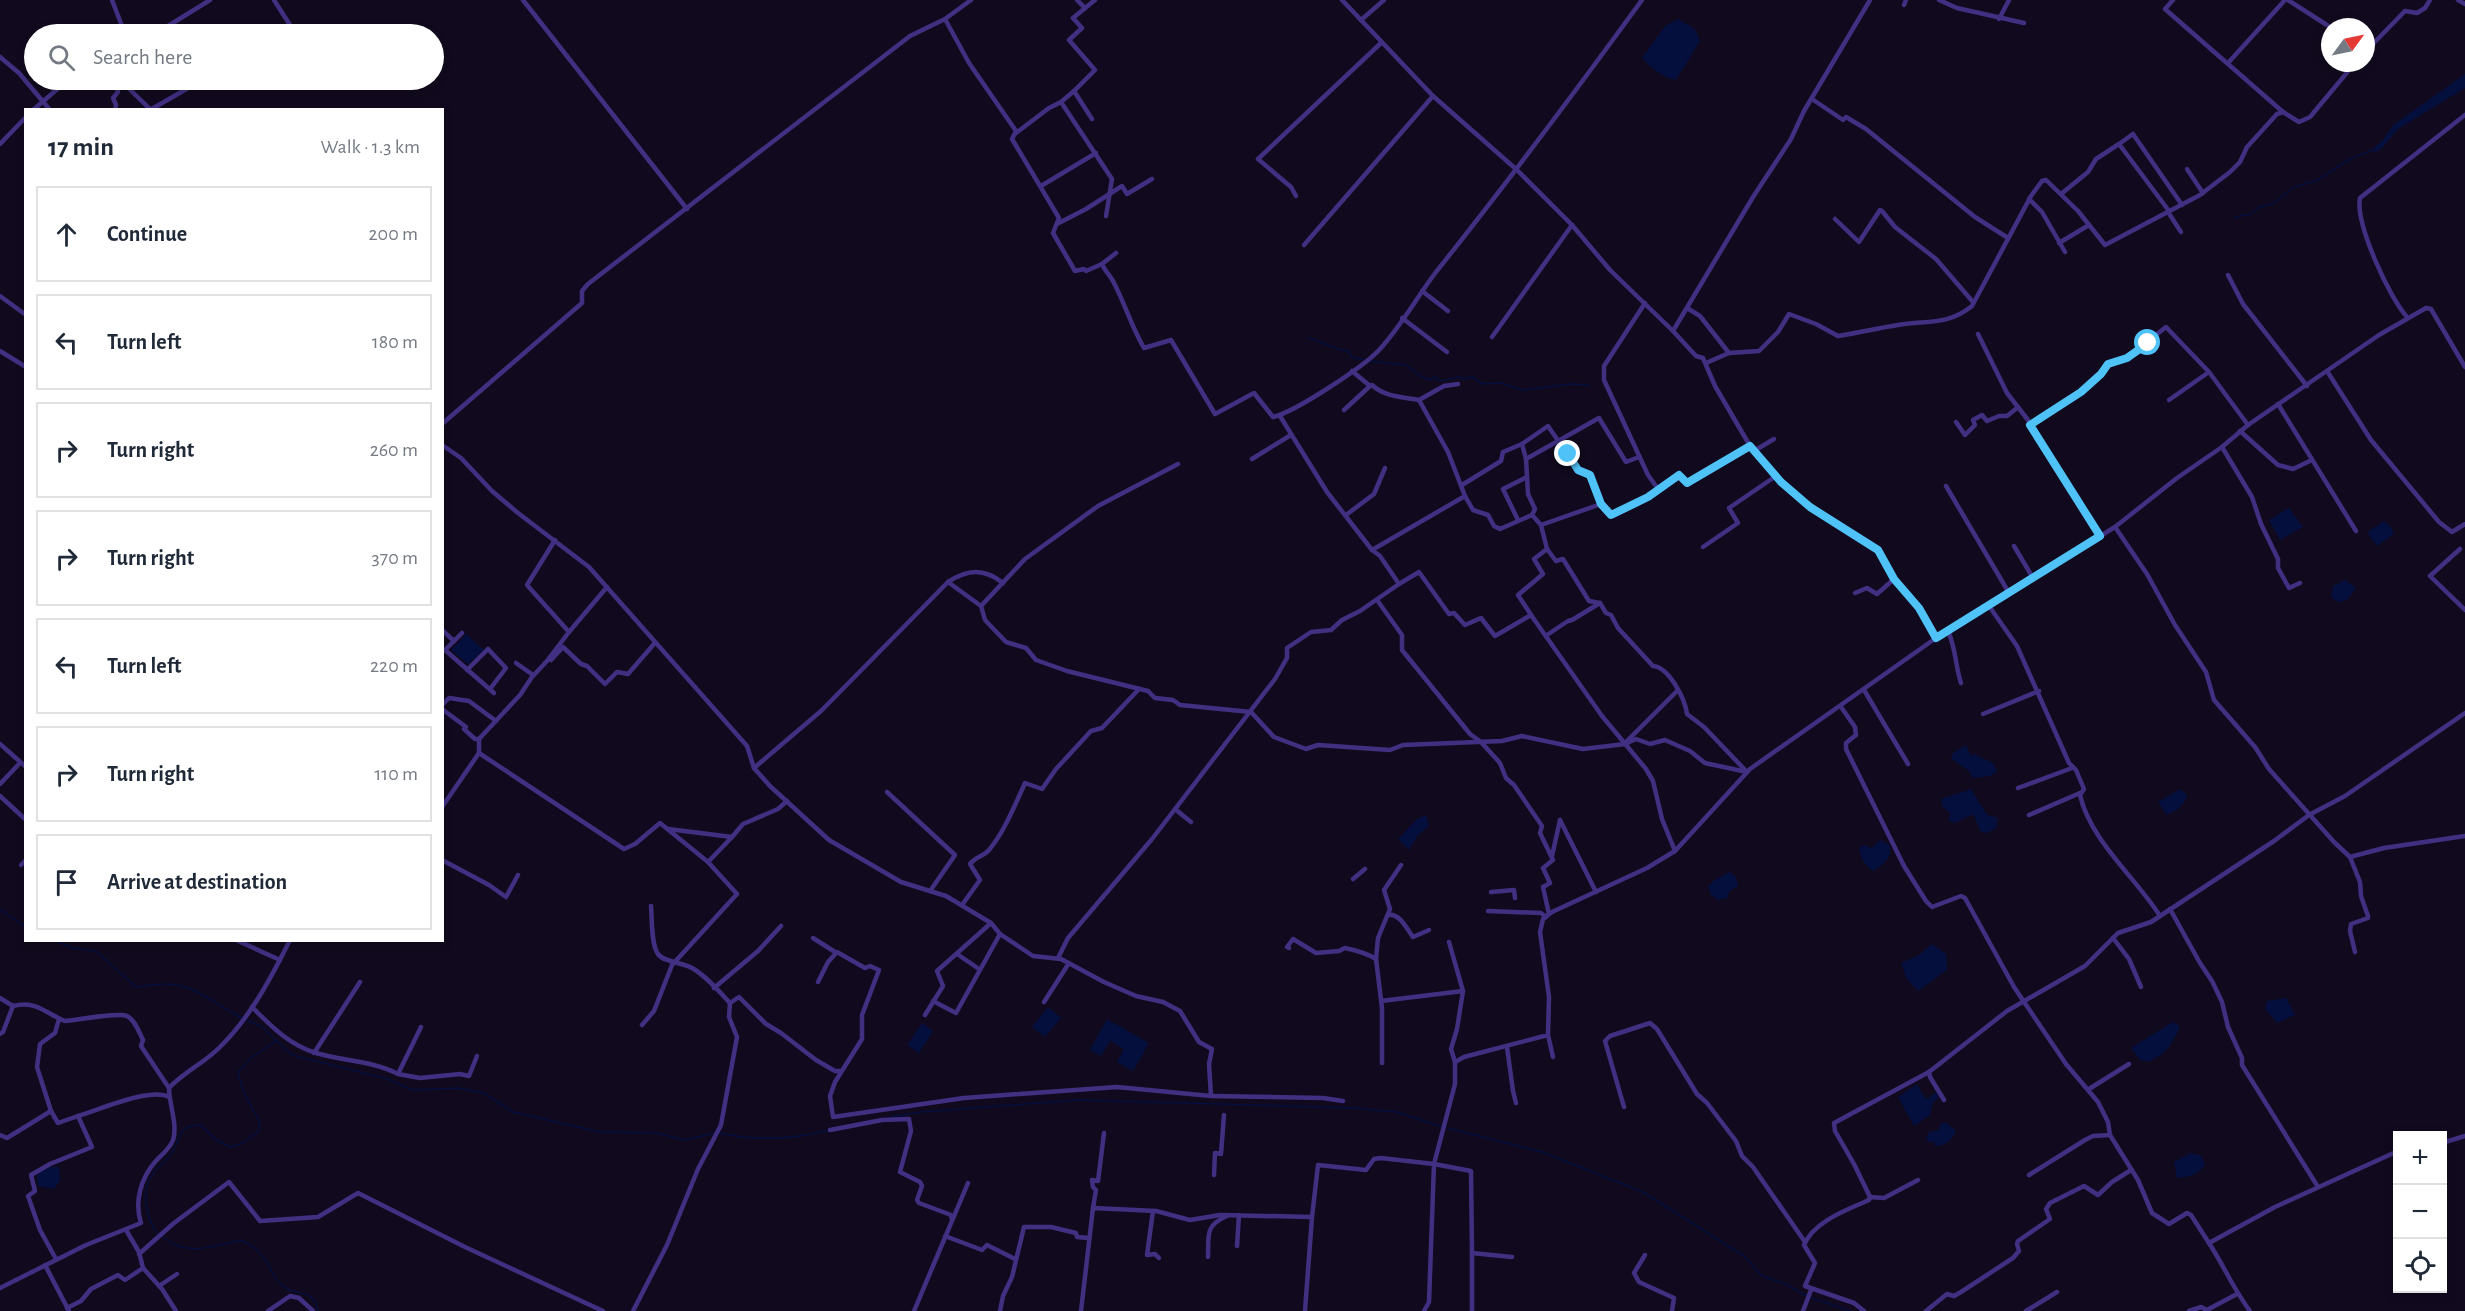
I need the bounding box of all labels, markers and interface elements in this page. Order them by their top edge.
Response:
north arrow [2321,18,2375,72]
search box [24,24,444,90]
icon: search [45,41,78,74]
text: Search here [93,46,192,68]
text: 17 min [48,134,114,160]
text: Walk · 1.3 km [321,137,420,157]
icon: ahead [50,218,83,251]
text: Continue [107,223,187,245]
text: 200 m [368,224,418,244]
icon: left [50,326,83,359]
route start [2134,329,2160,355]
text: Turn left [107,331,181,353]
text: 180 m [372,332,418,352]
icon: right [50,434,83,467]
text: Turn right [107,439,194,461]
text: 260 m [370,440,418,460]
route end [1554,440,1580,466]
icon: right [50,542,83,575]
text: Turn right [107,547,194,569]
text: 370 m [372,548,418,568]
icon: left [50,650,83,683]
text: Turn left [107,655,181,677]
text: 220 m [370,656,418,676]
icon: right [50,758,83,791]
text: Turn right [107,763,194,785]
text: 110 m [374,764,418,784]
icon: arrive [50,866,83,899]
text: Arrive at destination [107,871,287,893]
map controls [2393,1131,2447,1293]
button: + [2393,1131,2447,1185]
button: − [2393,1185,2447,1239]
button: locate [2393,1239,2447,1293]

